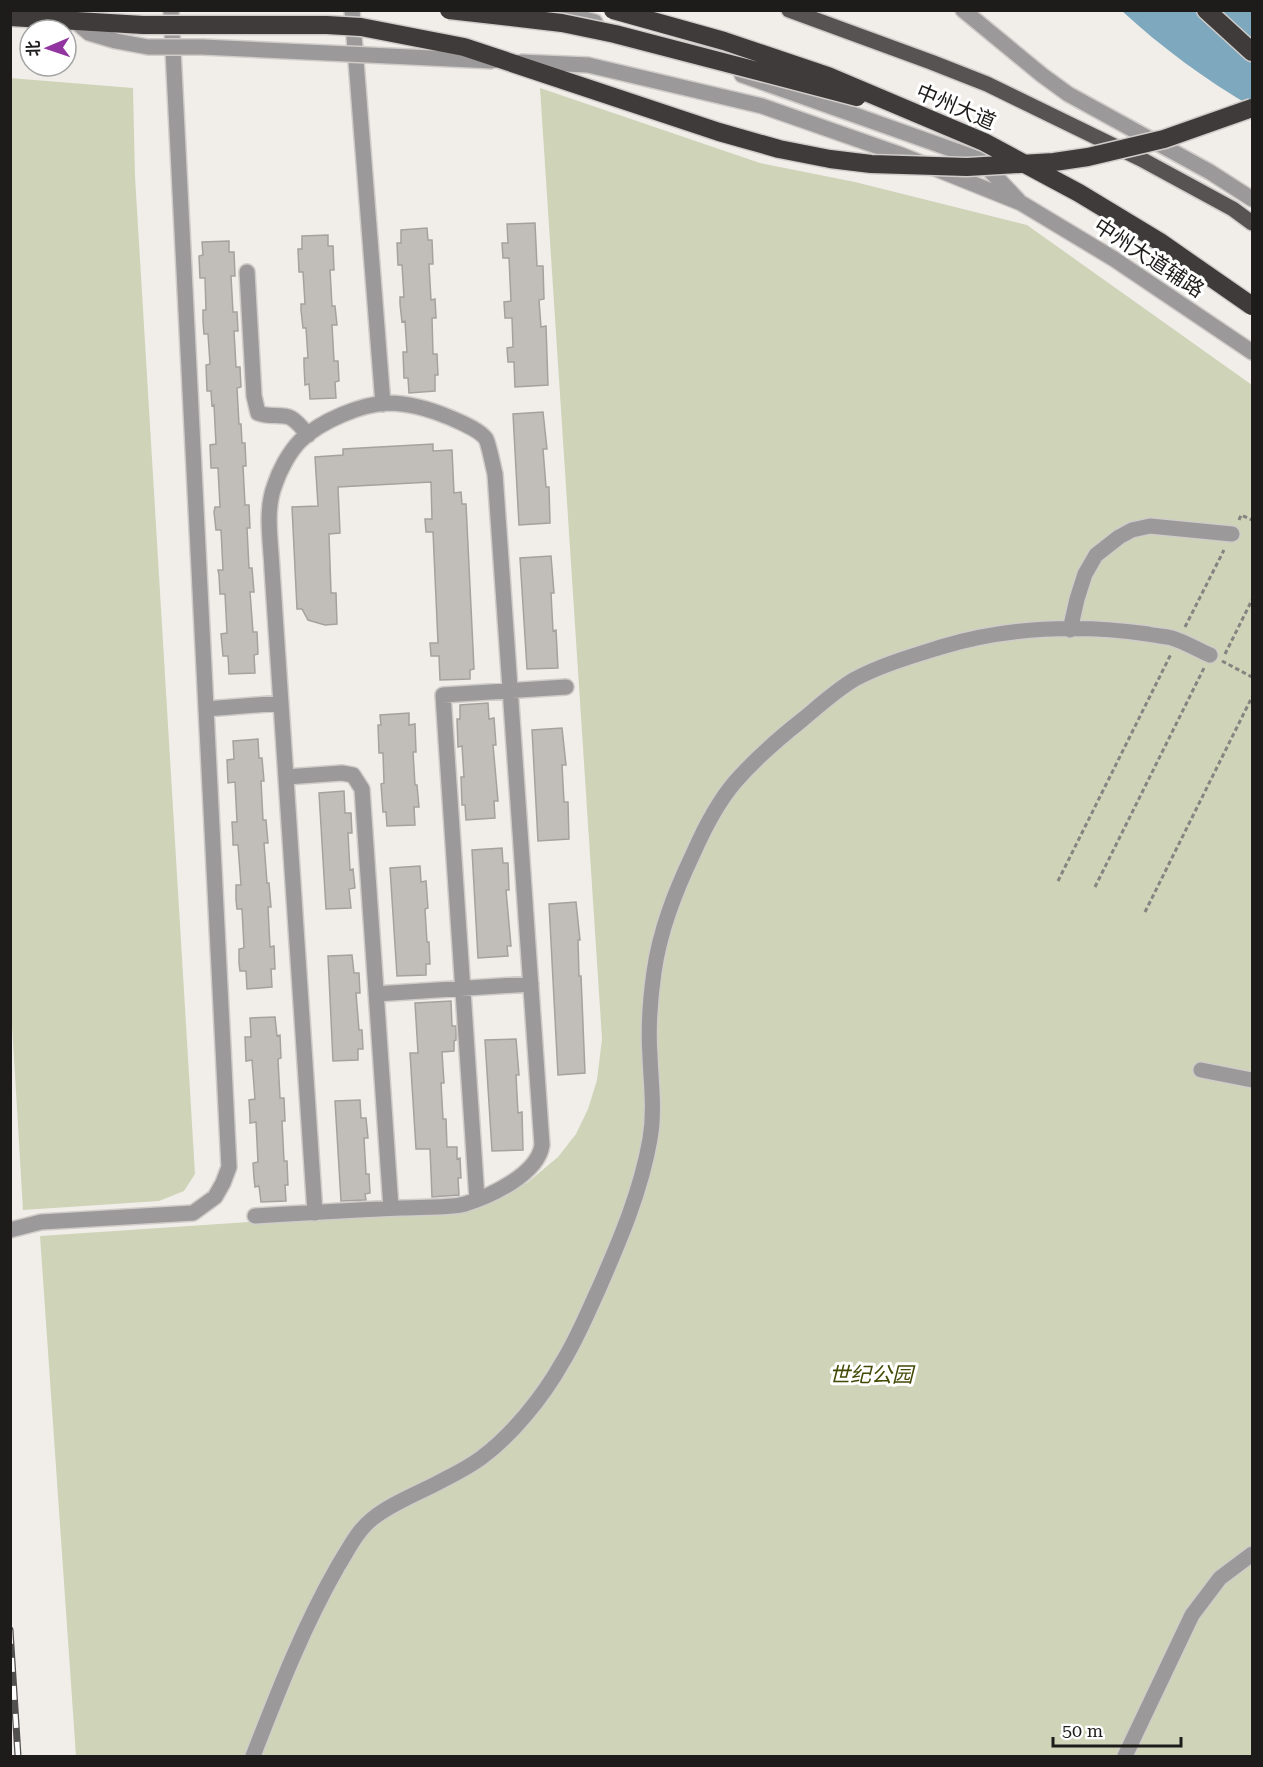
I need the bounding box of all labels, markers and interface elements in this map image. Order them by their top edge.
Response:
north arrow [18,18,78,78]
text: 北 [24,40,43,57]
street label: 中州大道 [913,80,999,134]
street label: 中州大道辅路 [1090,214,1208,302]
park label: 世纪公园 [829,1363,916,1387]
scale bar [1053,1710,1180,1748]
text: 50 m [1062,1720,1103,1741]

